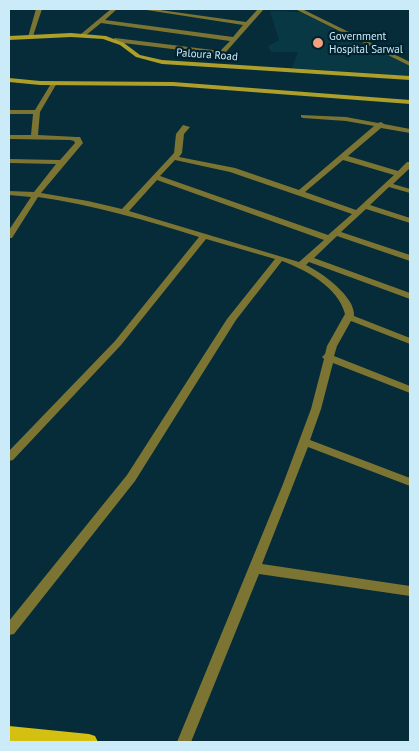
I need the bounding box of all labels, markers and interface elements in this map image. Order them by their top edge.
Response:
place label: Government Hospital Sarwal [329,30,403,56]
marker: Government Hospital Sarwal [311,36,325,50]
street label: Paloura Road [176,46,238,64]

